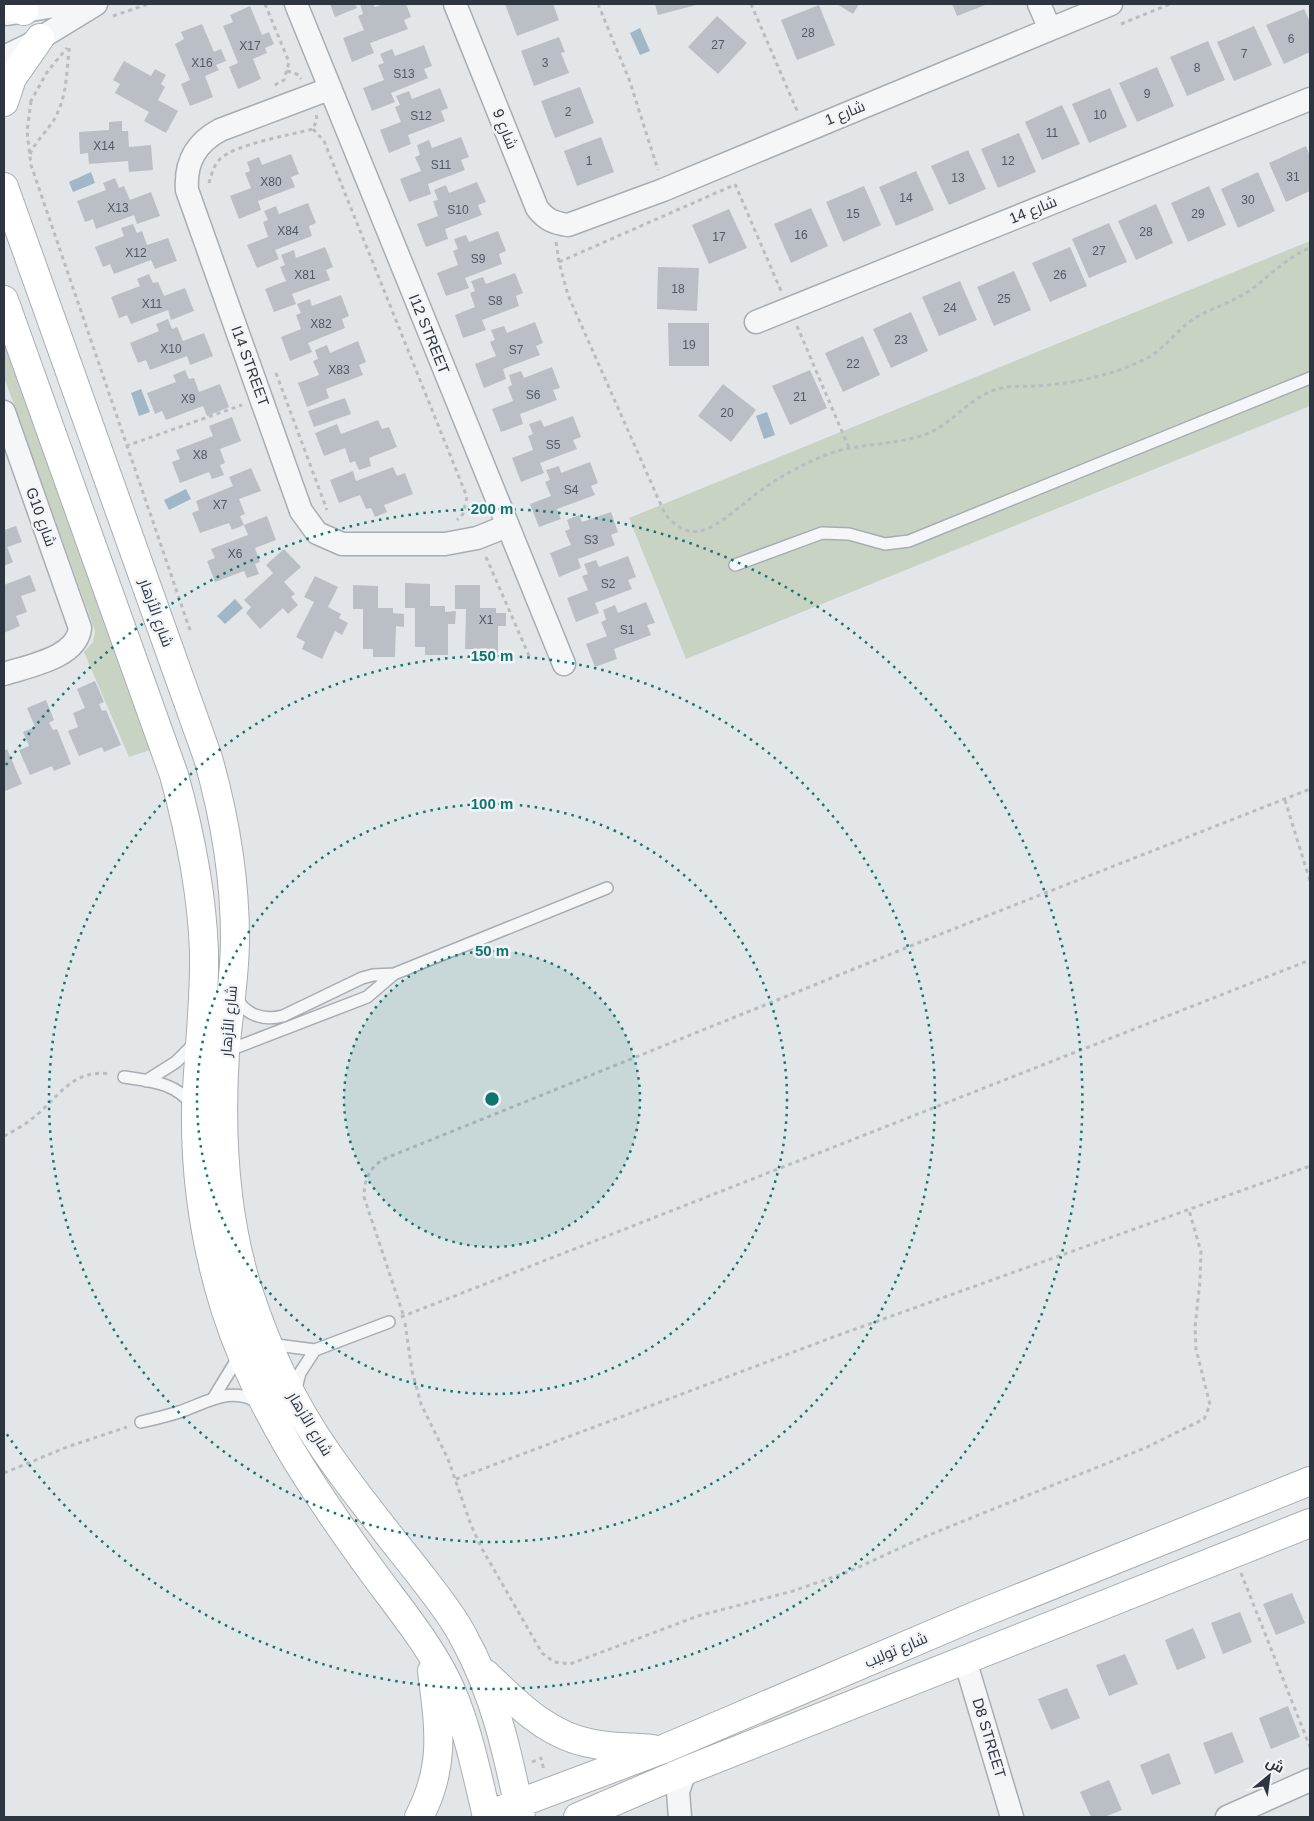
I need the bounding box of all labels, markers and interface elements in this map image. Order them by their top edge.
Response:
house number: 28 [801,26,815,40]
house number: 6 [1288,32,1295,46]
house number: 27 [711,38,725,52]
house number: X17 [239,39,261,53]
house number: 7 [1241,47,1248,61]
house number: X16 [191,56,213,70]
house number: 3 [542,56,549,70]
house number: 8 [1194,61,1201,75]
house number: S13 [393,67,415,81]
house number: 9 [1144,87,1151,101]
street label: شارع 1 [822,97,868,131]
house number: 2 [565,105,572,119]
street label: شارع 9 [487,106,521,152]
house number: 10 [1093,108,1107,122]
house number: S12 [410,109,432,123]
house number: 11 [1046,126,1059,140]
house number: X14 [93,139,115,153]
house number: 1 [586,154,593,168]
house number: 12 [1001,154,1015,168]
house number: S11 [431,158,452,172]
house number: 31 [1286,170,1300,184]
house number: 13 [951,171,965,185]
house number: X80 [260,175,282,189]
house number: 14 [899,191,913,205]
street label: شارع 14 [1006,192,1060,230]
house number: 30 [1241,193,1255,207]
house number: X13 [107,201,129,215]
house number: S10 [447,203,469,217]
house number: 15 [846,207,860,221]
house number: 29 [1191,207,1205,221]
house number: X84 [277,224,299,238]
house number: 28 [1139,225,1153,239]
house number: 16 [794,228,808,242]
house number: 17 [712,230,726,244]
house number: 27 [1092,244,1106,258]
house number: X12 [125,246,147,260]
house number: S9 [471,252,486,266]
house number: X81 [294,268,316,282]
house number: 26 [1053,268,1067,282]
house number: 18 [671,282,685,296]
street label: I12 STREET [406,292,453,376]
house number: 25 [997,292,1011,306]
house number: S8 [488,294,503,308]
house number: X11 [142,297,163,311]
house number: 24 [943,301,957,315]
house number: X82 [310,317,332,331]
street label: I14 STREET [228,323,273,408]
house number: 23 [894,333,908,347]
house number: 19 [682,338,696,352]
house number: X10 [160,342,182,356]
house number: S7 [509,343,524,357]
house number: 22 [846,357,860,371]
house number: X83 [328,363,350,377]
house number: S6 [526,388,541,402]
house number: 21 [793,390,807,404]
house number: X9 [181,392,196,406]
house number: 20 [720,406,734,420]
house number: S5 [546,438,561,452]
house number: X8 [193,448,208,462]
house number: S4 [564,483,579,497]
street label: G10 شارع [20,485,60,550]
house number: X7 [213,498,228,512]
text: 200 m [471,500,513,517]
house number: S3 [584,533,599,547]
house number: X6 [228,547,243,561]
street label: شارع الأزهار [133,576,177,650]
house number: S2 [601,577,616,591]
house number: X1 [479,613,494,627]
house number: S1 [620,623,635,637]
text: 150 m [471,647,513,664]
text: 100 m [471,795,513,812]
text: 50 m [475,942,509,959]
street label: شارع الأزهار [217,985,243,1058]
centre of rings [483,1090,501,1108]
street label: شارع الأزهار [282,1388,336,1460]
street label: شارع توليب [862,1629,931,1673]
street label: D8 STREET [969,1696,1010,1780]
north arrow [1244,1751,1294,1801]
text: ش [1263,1753,1287,1777]

